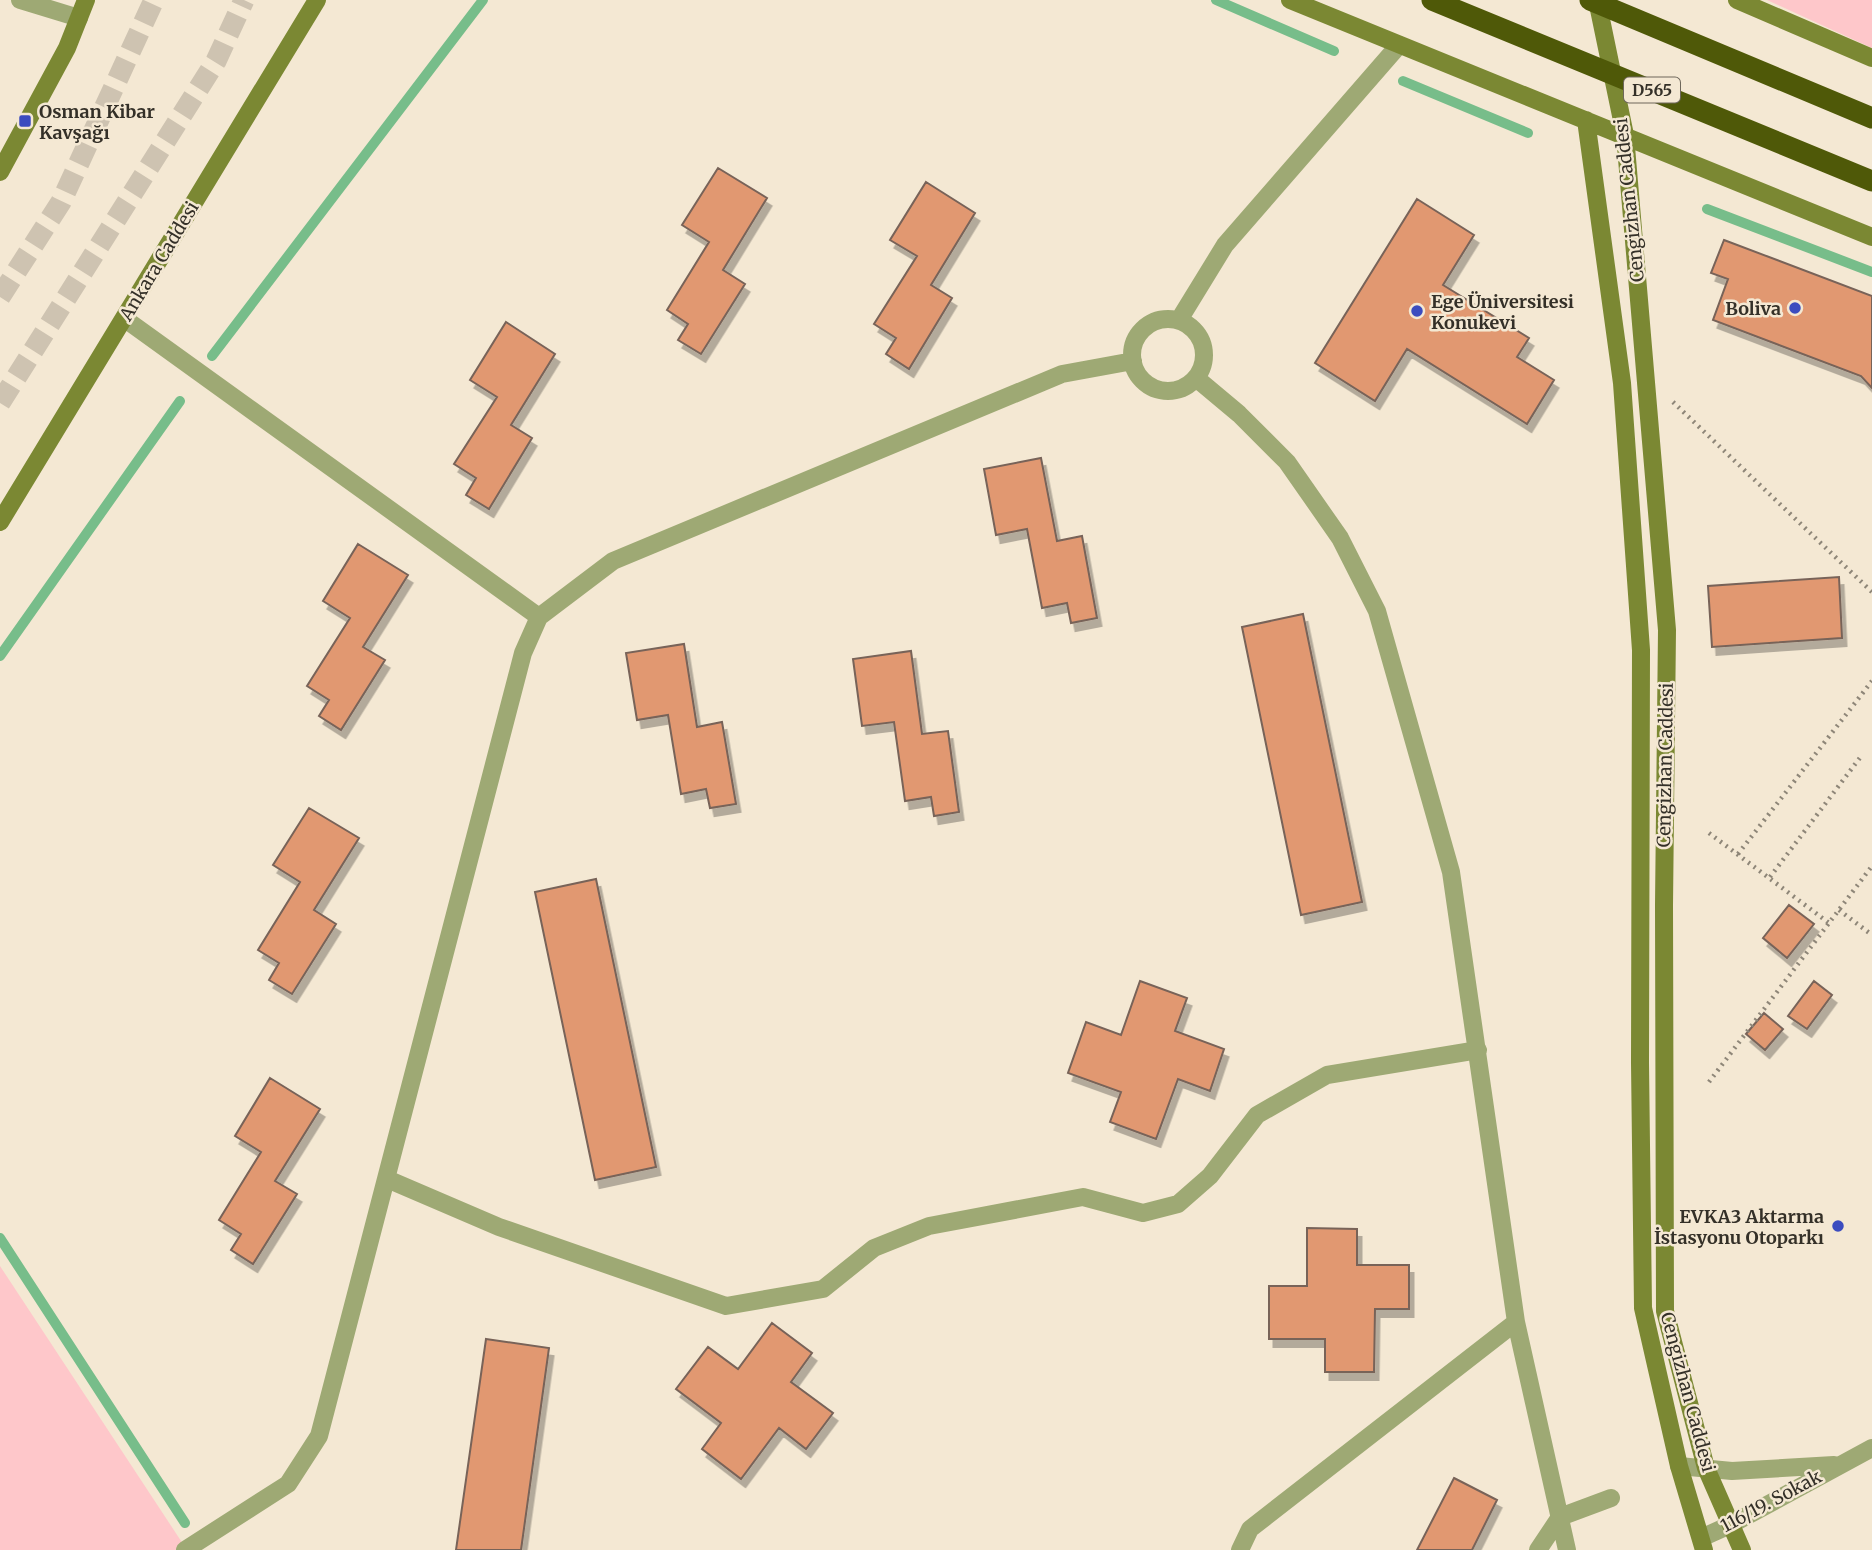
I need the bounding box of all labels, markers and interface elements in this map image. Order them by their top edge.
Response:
road number: D565 [1624,78,1680,102]
place label: Osman Kibar Kavşağı [39,100,155,144]
marker: Osman Kibar Kavşağı [17,113,33,129]
street label: Cengizhan Caddesi [1609,117,1649,283]
street label: Ankara Caddesi [114,197,204,326]
place label: Ege Üniversitesi Konukevi [1431,290,1574,334]
place label: Boliva [1725,297,1781,320]
marker: Boliva [1787,300,1803,316]
marker: Ege Üniversitesi Konukevi [1409,303,1425,319]
street label: Cengizhan Caddesi [1652,682,1678,847]
place label: EVKA3 Aktarma İstasyonu Otoparkı [1654,1205,1824,1249]
marker: EVKA3 Aktarma İstasyonu Otoparkı [1830,1218,1846,1234]
street label: Cengizhan Caddesi [1656,1310,1720,1475]
street label: 116/19. Sokak [1717,1464,1826,1537]

